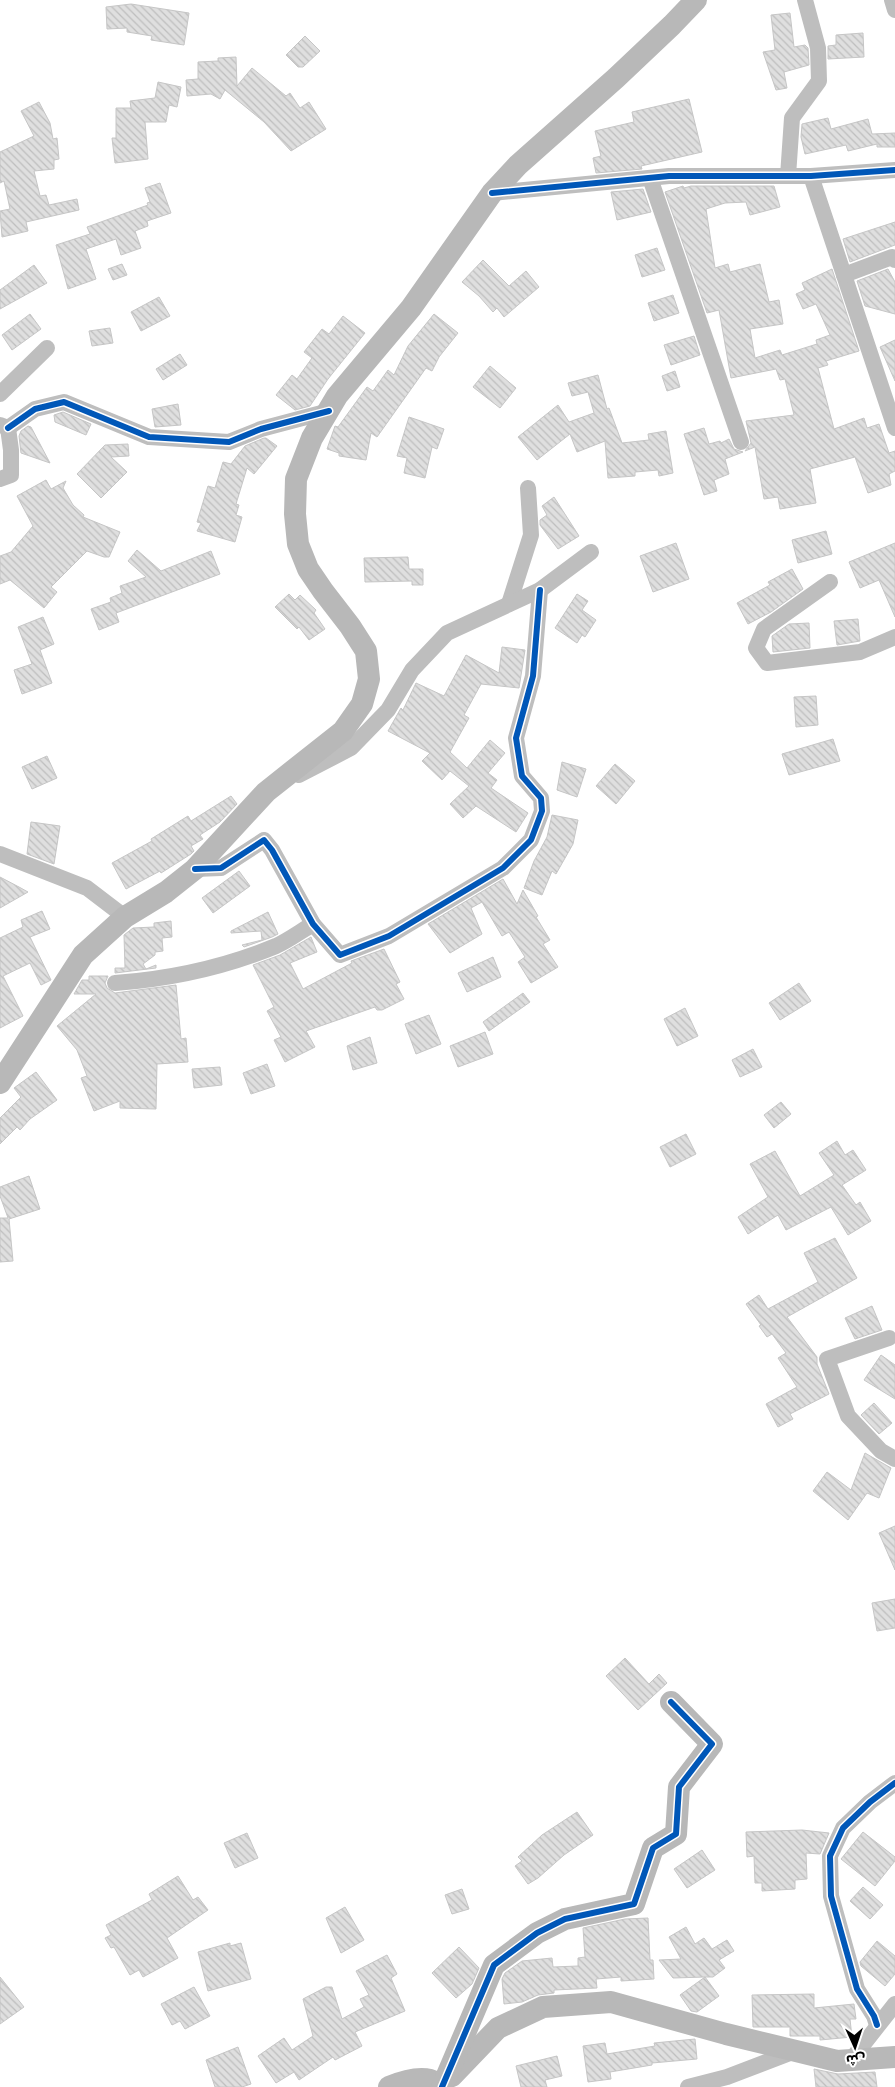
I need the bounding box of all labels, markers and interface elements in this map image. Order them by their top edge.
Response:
north arrow [830,2022,880,2072]
text: ش [846,2051,866,2067]

